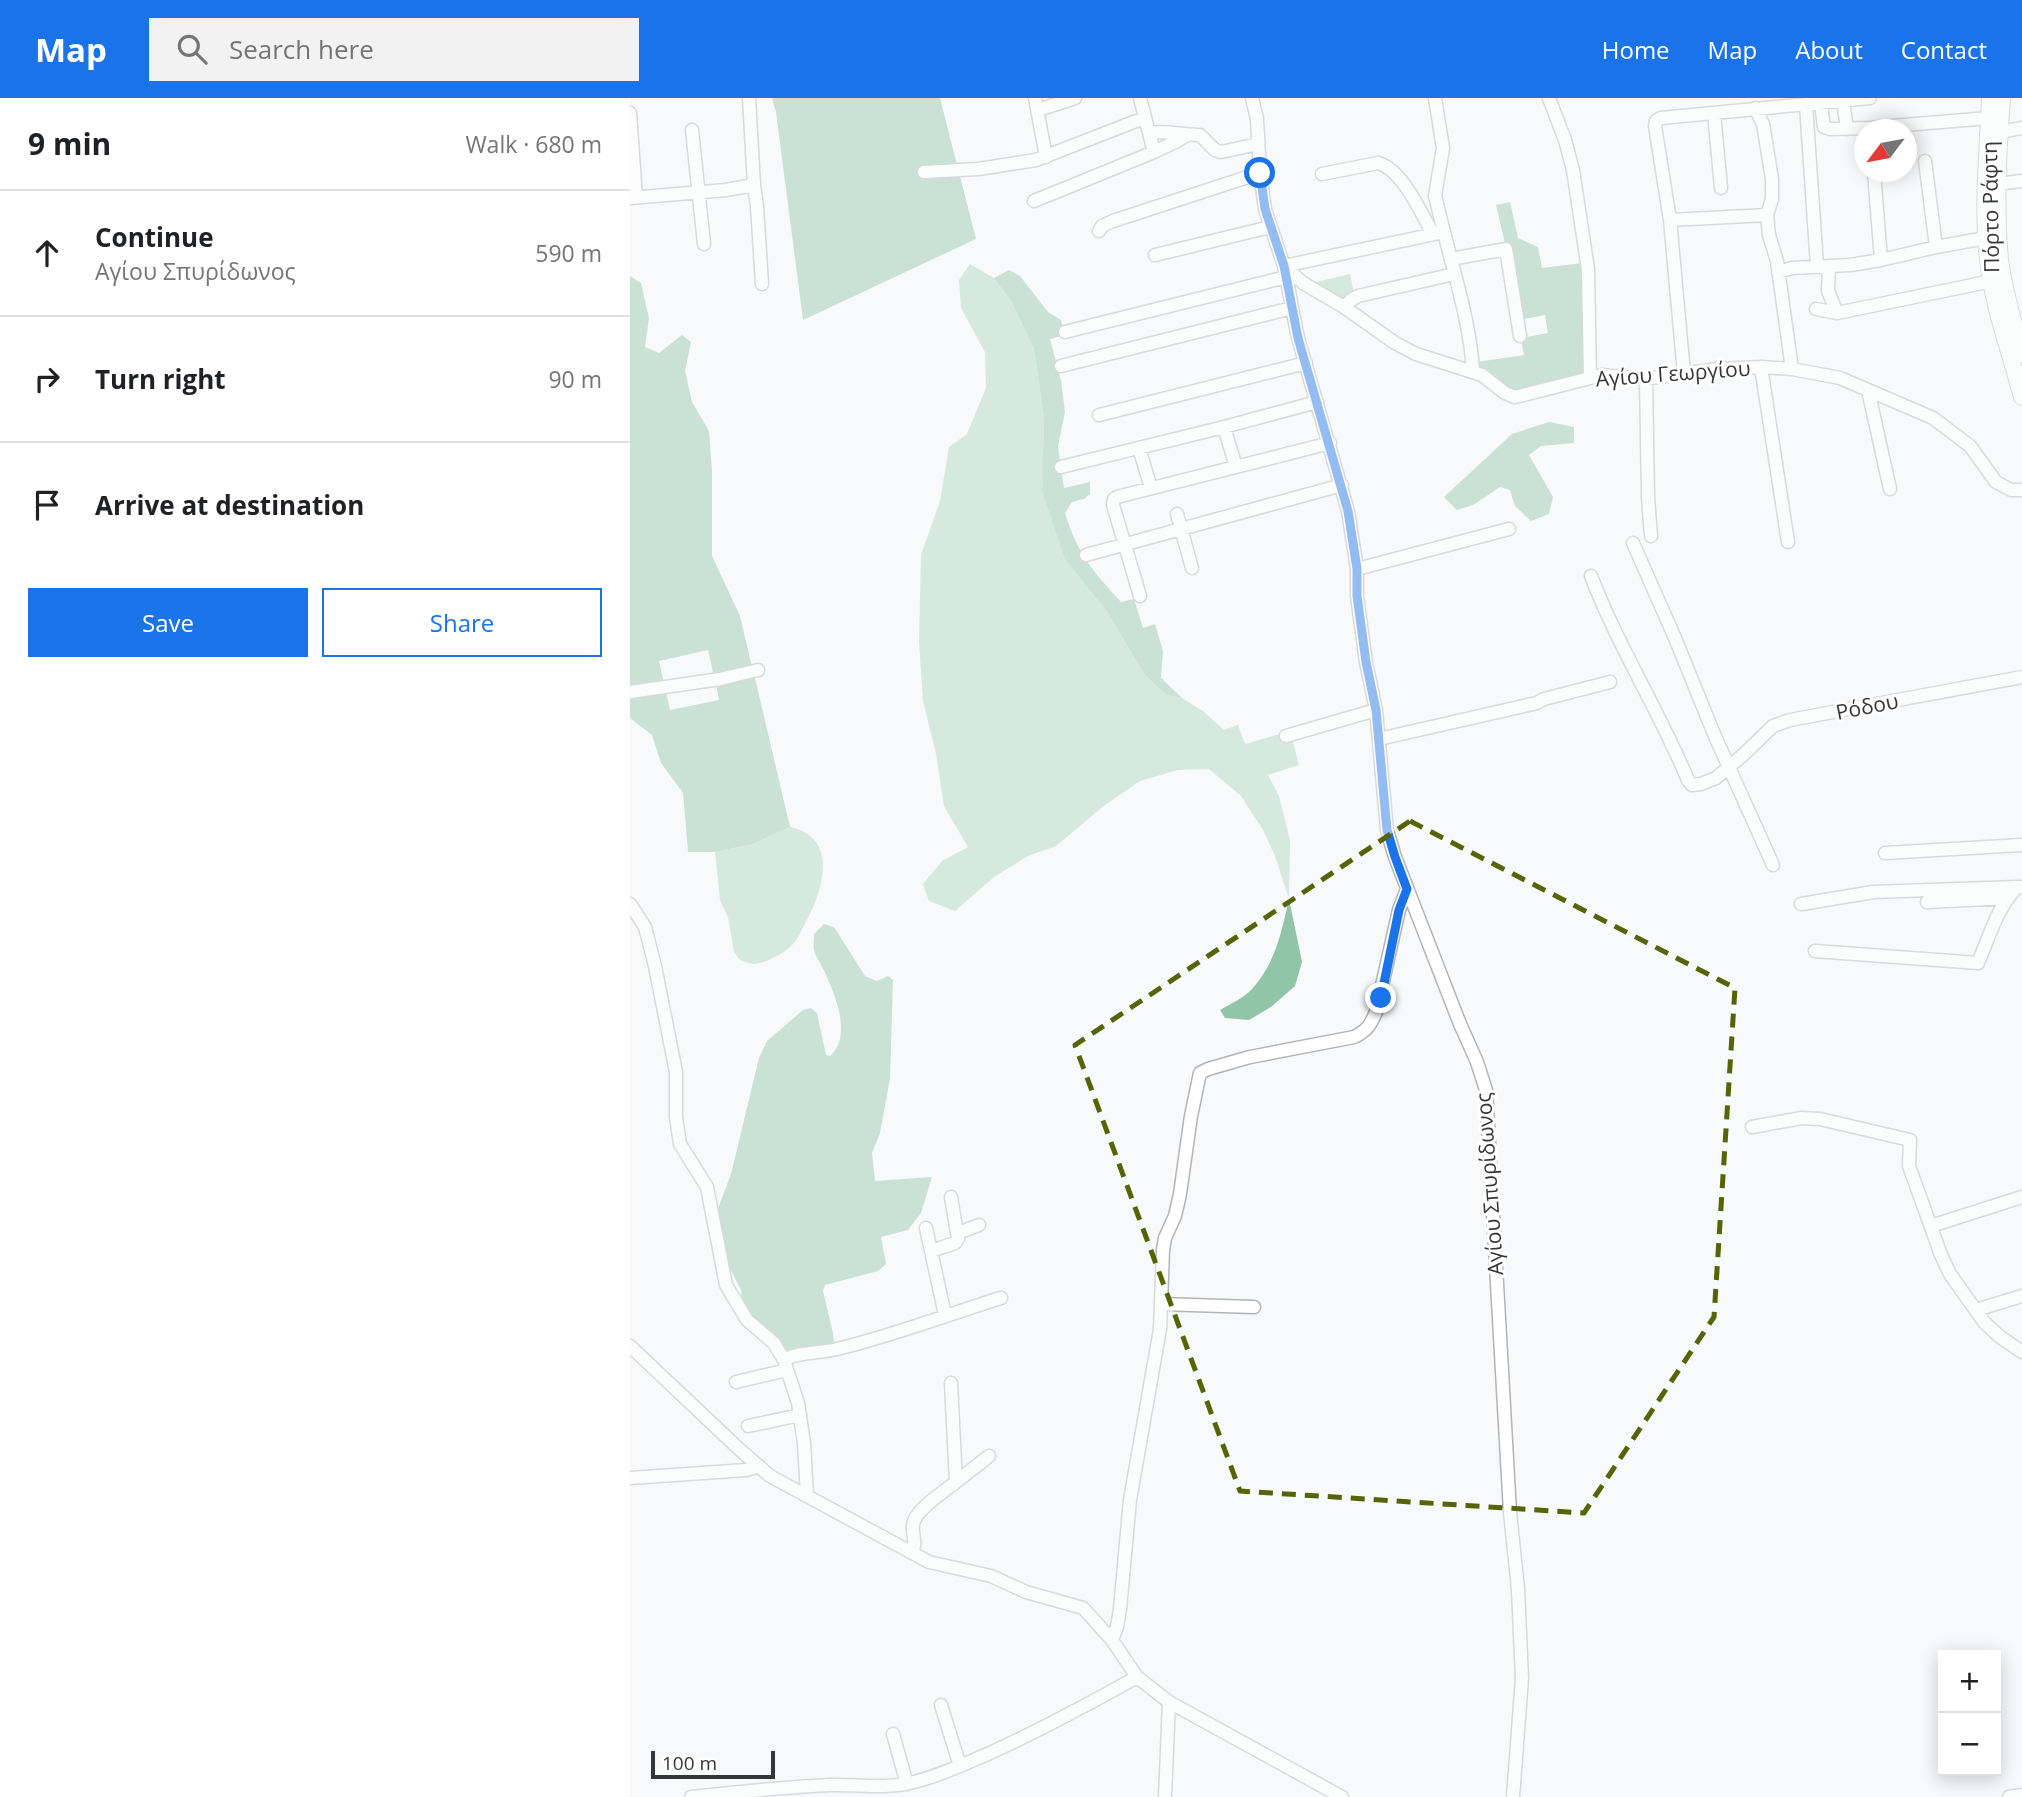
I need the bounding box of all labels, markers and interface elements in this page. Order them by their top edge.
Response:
search box [149,18,639,81]
text: Map [35,27,107,72]
icon: search [173,30,211,68]
text: Search here [229,31,374,67]
text: Home [1602,33,1670,66]
text: Map [1708,33,1757,66]
text: About [1795,33,1863,66]
text: Contact [1901,33,1987,66]
north arrow [1854,119,1917,182]
text: 9 min [28,123,111,164]
text: Walk · 680 m [465,128,602,160]
street label: Πόρτο Ράφτη [1975,141,2005,273]
route start [1244,157,1275,188]
text: Continue [95,219,214,255]
icon: ahead [28,234,66,272]
text: 590 m [535,237,602,269]
text: Αγίου Σπυρίδωνος [95,255,296,287]
street label: Αγίου Γεωργίου [1595,354,1751,392]
icon: right [28,360,66,398]
text: Turn right [95,361,226,397]
text: 90 m [548,363,602,395]
icon: arrive [28,486,66,524]
text: Arrive at destination [95,487,364,523]
button: Save [28,588,308,657]
button: Share [322,588,602,657]
street label: Ρόδου [1833,686,1901,726]
route end [1365,982,1396,1013]
street label: Αγίου Σπυρίδωνος [1469,1092,1509,1276]
map controls [1938,1650,2001,1776]
button: + [1938,1650,2001,1713]
button: − [1938,1713,2001,1776]
scale bar [651,1748,775,1780]
text: 100 m [662,1750,717,1776]

